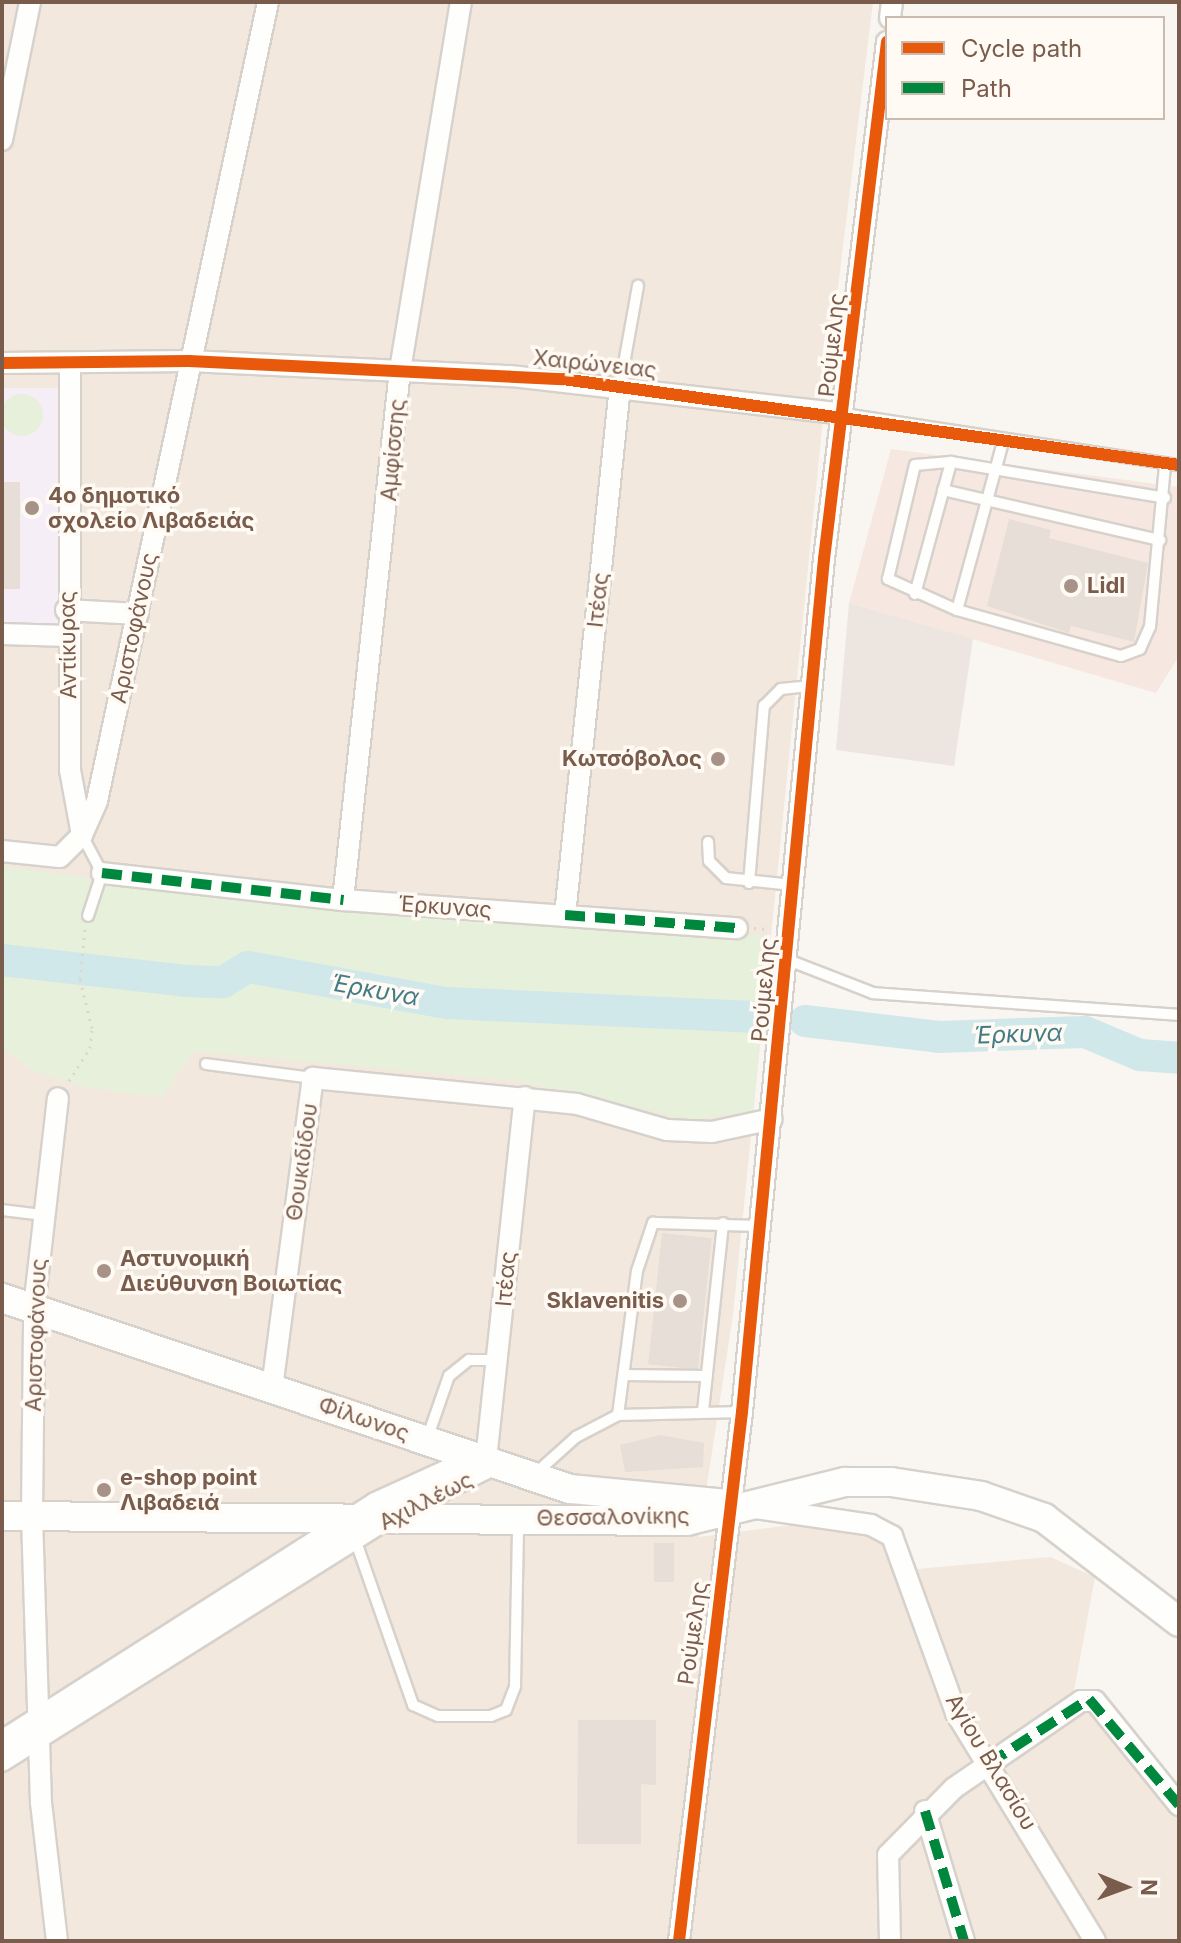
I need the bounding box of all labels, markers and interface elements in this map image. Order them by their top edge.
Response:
legend [885,16,1165,120]
text: Cycle path [961,34,1082,63]
text: Path [961,74,1012,103]
street label: Ρούμελης [813,292,851,398]
street label: Χαιρώνειας [532,344,658,384]
street label: Αμφίσσης [375,398,411,502]
place label: 4ο δημοτικό σχολείο Λιβαδειάς [48,482,254,534]
marker: 4ο δημοτικό σχολείο Λιβαδειάς [23,499,41,517]
street label: Αριστοφάνους [105,550,163,706]
street label: Ιτέας [582,571,614,629]
place label: Lidl [1087,573,1125,599]
marker: Lidl [1062,577,1080,595]
street label: Αντίκυρας [54,591,82,699]
place label: Κωτσόβολος [562,746,702,772]
marker: Κωτσόβολος [709,750,727,768]
street label: Έρκυνας [397,891,493,923]
street label: Ρούμελης [746,937,782,1043]
water label: Έρκυνα [329,968,421,1012]
water label: Έρκυνα [973,1018,1063,1050]
street label: Θουκιδίδου [281,1101,323,1223]
place label: Αστυνομική Διεύθυνση Βοιωτίας [120,1245,342,1296]
street label: Ιτέας [490,1250,522,1308]
street label: Αριστοφάνους [20,1258,52,1412]
marker: Αστυνομική Διεύθυνση Βοιωτίας [95,1262,113,1280]
place label: Sklavenitis [547,1288,664,1314]
marker: Sklavenitis [671,1292,689,1310]
street label: Φίλωνος [315,1391,413,1447]
place label: e-shop point Λιβαδειά [120,1464,257,1516]
street label: Αχιλλέως [375,1466,477,1536]
marker: e-shop point Λιβαδειά [95,1481,113,1499]
street label: Θεσσαλονίκης [536,1502,690,1532]
street label: Ρούμελης [673,1579,713,1687]
street label: Αγίου Βλασίου [940,1689,1042,1835]
north arrow [1085,1847,1165,1927]
text: N [1136,1879,1162,1896]

